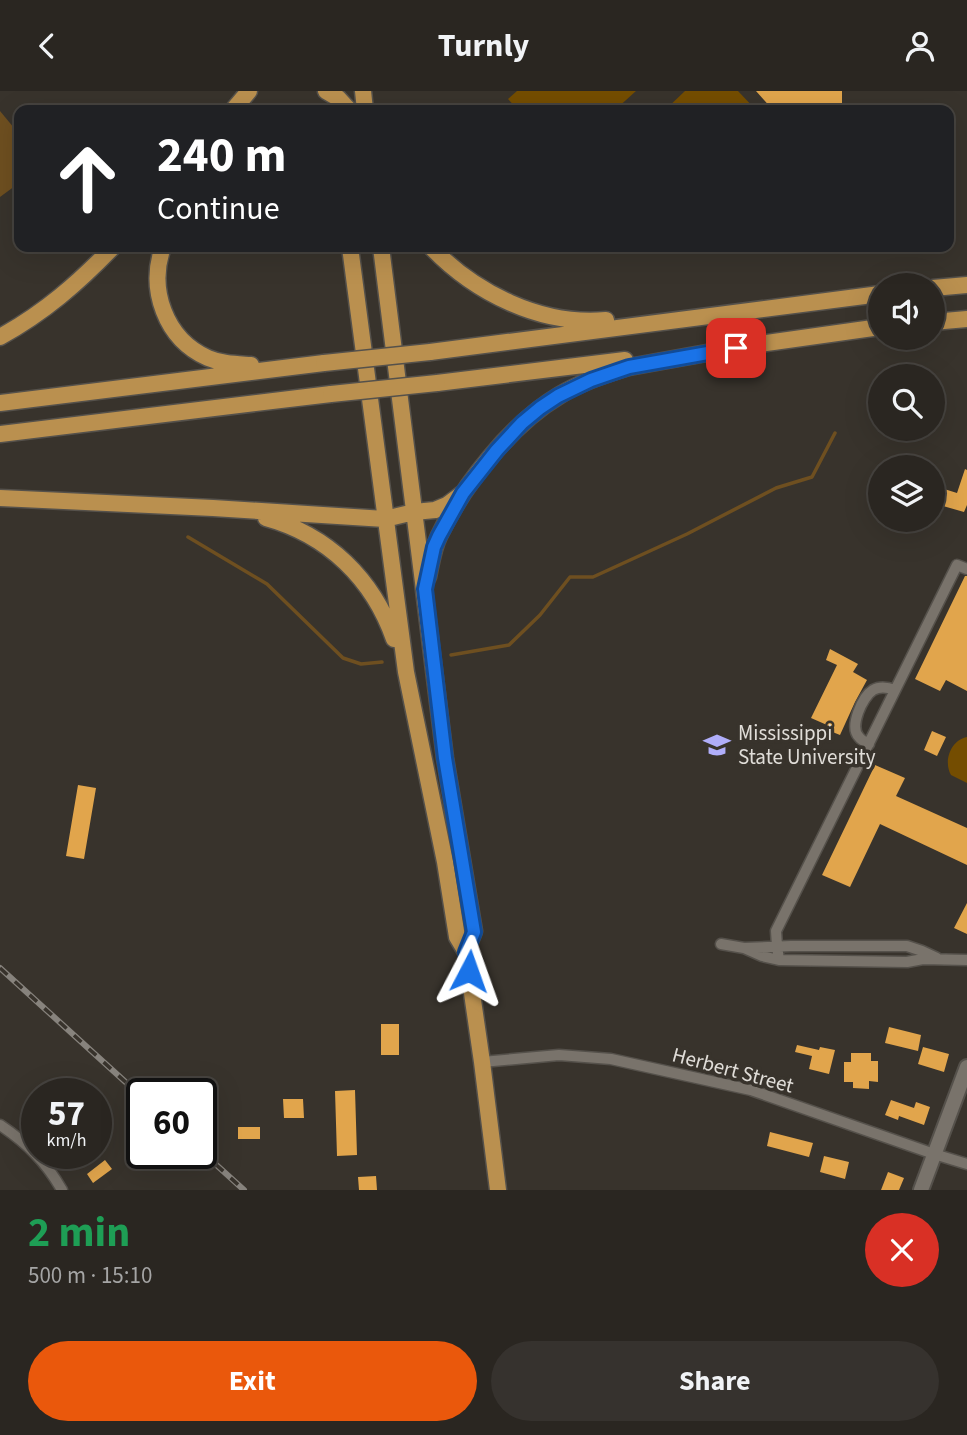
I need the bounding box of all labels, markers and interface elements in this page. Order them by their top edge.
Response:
text: Turnly [438,23,529,69]
icon: back [28,27,66,65]
icon: person [901,27,939,65]
text: 240 m [157,121,286,191]
icon: ahead [42,133,133,224]
text: Continue [157,186,280,232]
map controls [868,273,945,532]
button: sound [868,273,945,350]
pin [706,318,766,378]
icon: arrive [717,329,755,367]
button: search [868,364,945,441]
button: layers [868,455,945,532]
place label: Mississippi State University [738,718,876,772]
school or university icon: Mississippi State University [702,730,732,760]
position arrow [432,934,506,1008]
street label: Herbert Street [669,1039,797,1101]
speed limit sign: 60 [126,1078,217,1169]
text: 57 [48,1089,85,1139]
text: km/h [47,1128,86,1153]
text: 2 min [28,1203,130,1263]
button: close [865,1213,939,1287]
text: 500 m · 15:10 [28,1259,152,1292]
button: Exit [28,1341,477,1421]
button: Share [491,1341,939,1421]

